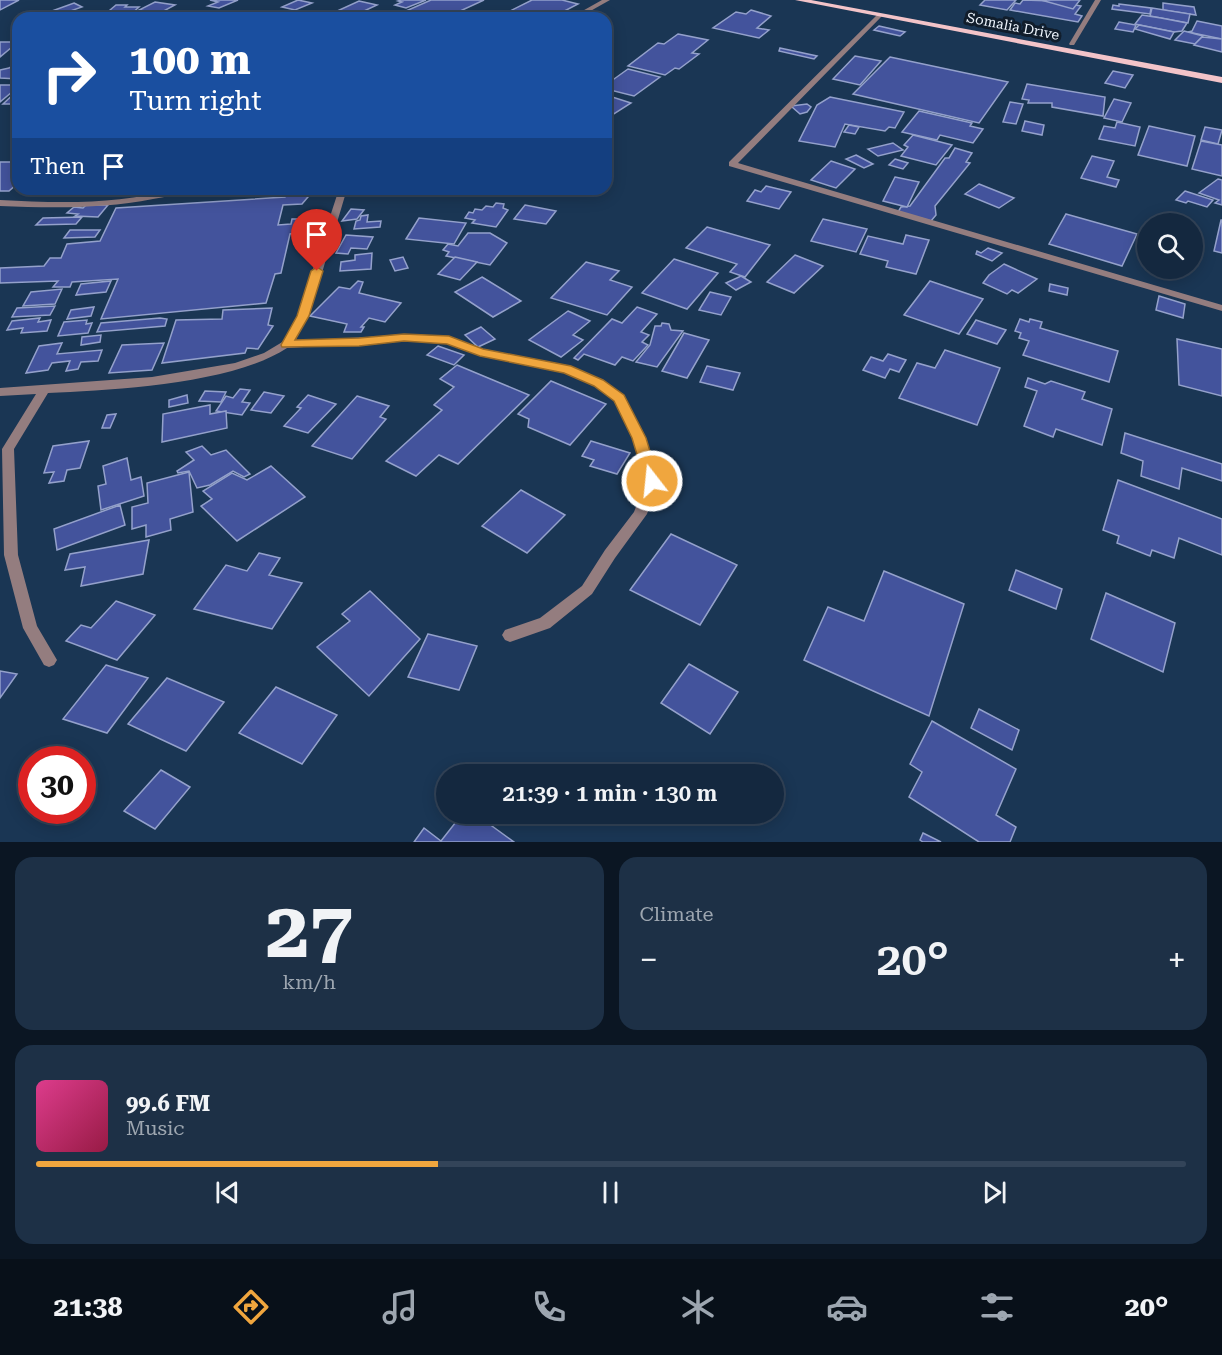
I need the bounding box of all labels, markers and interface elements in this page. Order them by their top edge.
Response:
street label: Somalia Drive [965,9,1061,43]
text: 100 m [129,35,251,84]
icon: right [30,36,108,114]
text: Turn right [129,85,262,117]
icon: arrive [97,150,130,183]
text: Then [30,154,85,179]
pin [291,209,342,271]
map controls [1137,213,1203,279]
button: search [1137,213,1203,279]
icon: arrive [300,218,333,251]
position arrow [620,449,684,513]
speed limit sign: 30 [18,746,96,824]
text: 21:39 · 1 min · 130 m [503,781,717,806]
text: 27 [266,885,353,976]
text: Climate [640,902,714,926]
text: 20° [876,933,949,986]
text: − [640,940,658,979]
text: + [1168,940,1186,979]
text: km/h [282,970,336,994]
text: 99.6 FM [126,1091,210,1116]
text: Music [126,1116,185,1140]
icon: previous [211,1176,244,1209]
icon: pause [594,1176,627,1209]
icon: next [978,1176,1011,1209]
icon: directions [230,1286,272,1328]
icon: music [379,1286,421,1328]
icon: phone [528,1286,570,1328]
icon: climate [677,1286,719,1328]
icon: car [826,1286,868,1328]
icon: filters [976,1286,1018,1328]
text: 21:38 [54,1291,123,1323]
text: 20° [1125,1291,1168,1323]

